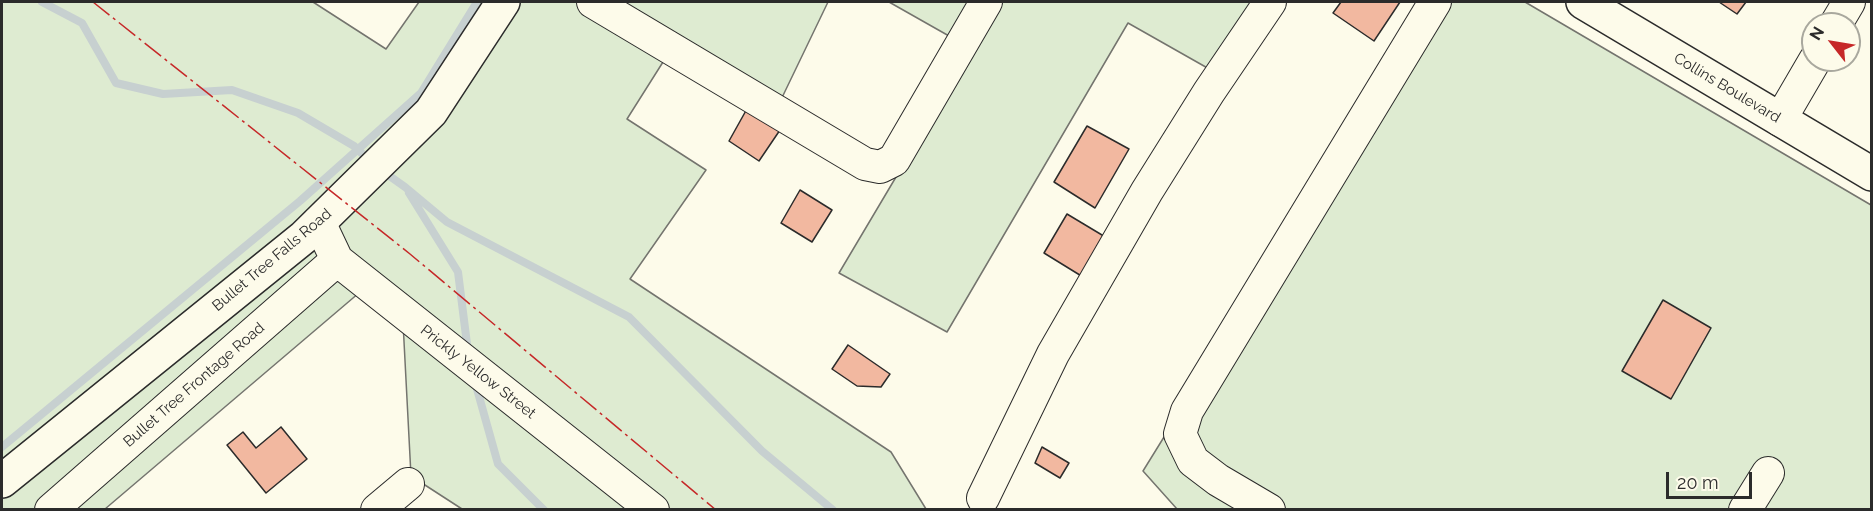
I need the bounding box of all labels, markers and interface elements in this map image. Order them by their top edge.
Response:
north arrow [1801,12,1861,72]
text: N [1806,23,1828,44]
street label: Collins Boulevard [1670,49,1784,127]
street label: Bullet Tree Falls Road [209,205,335,315]
street label: Bullet Tree Frontage Road [120,319,268,451]
street label: Prickly Yellow Street [417,321,539,423]
scale bar [1669,460,1754,498]
text: 20 m [1677,472,1719,493]

